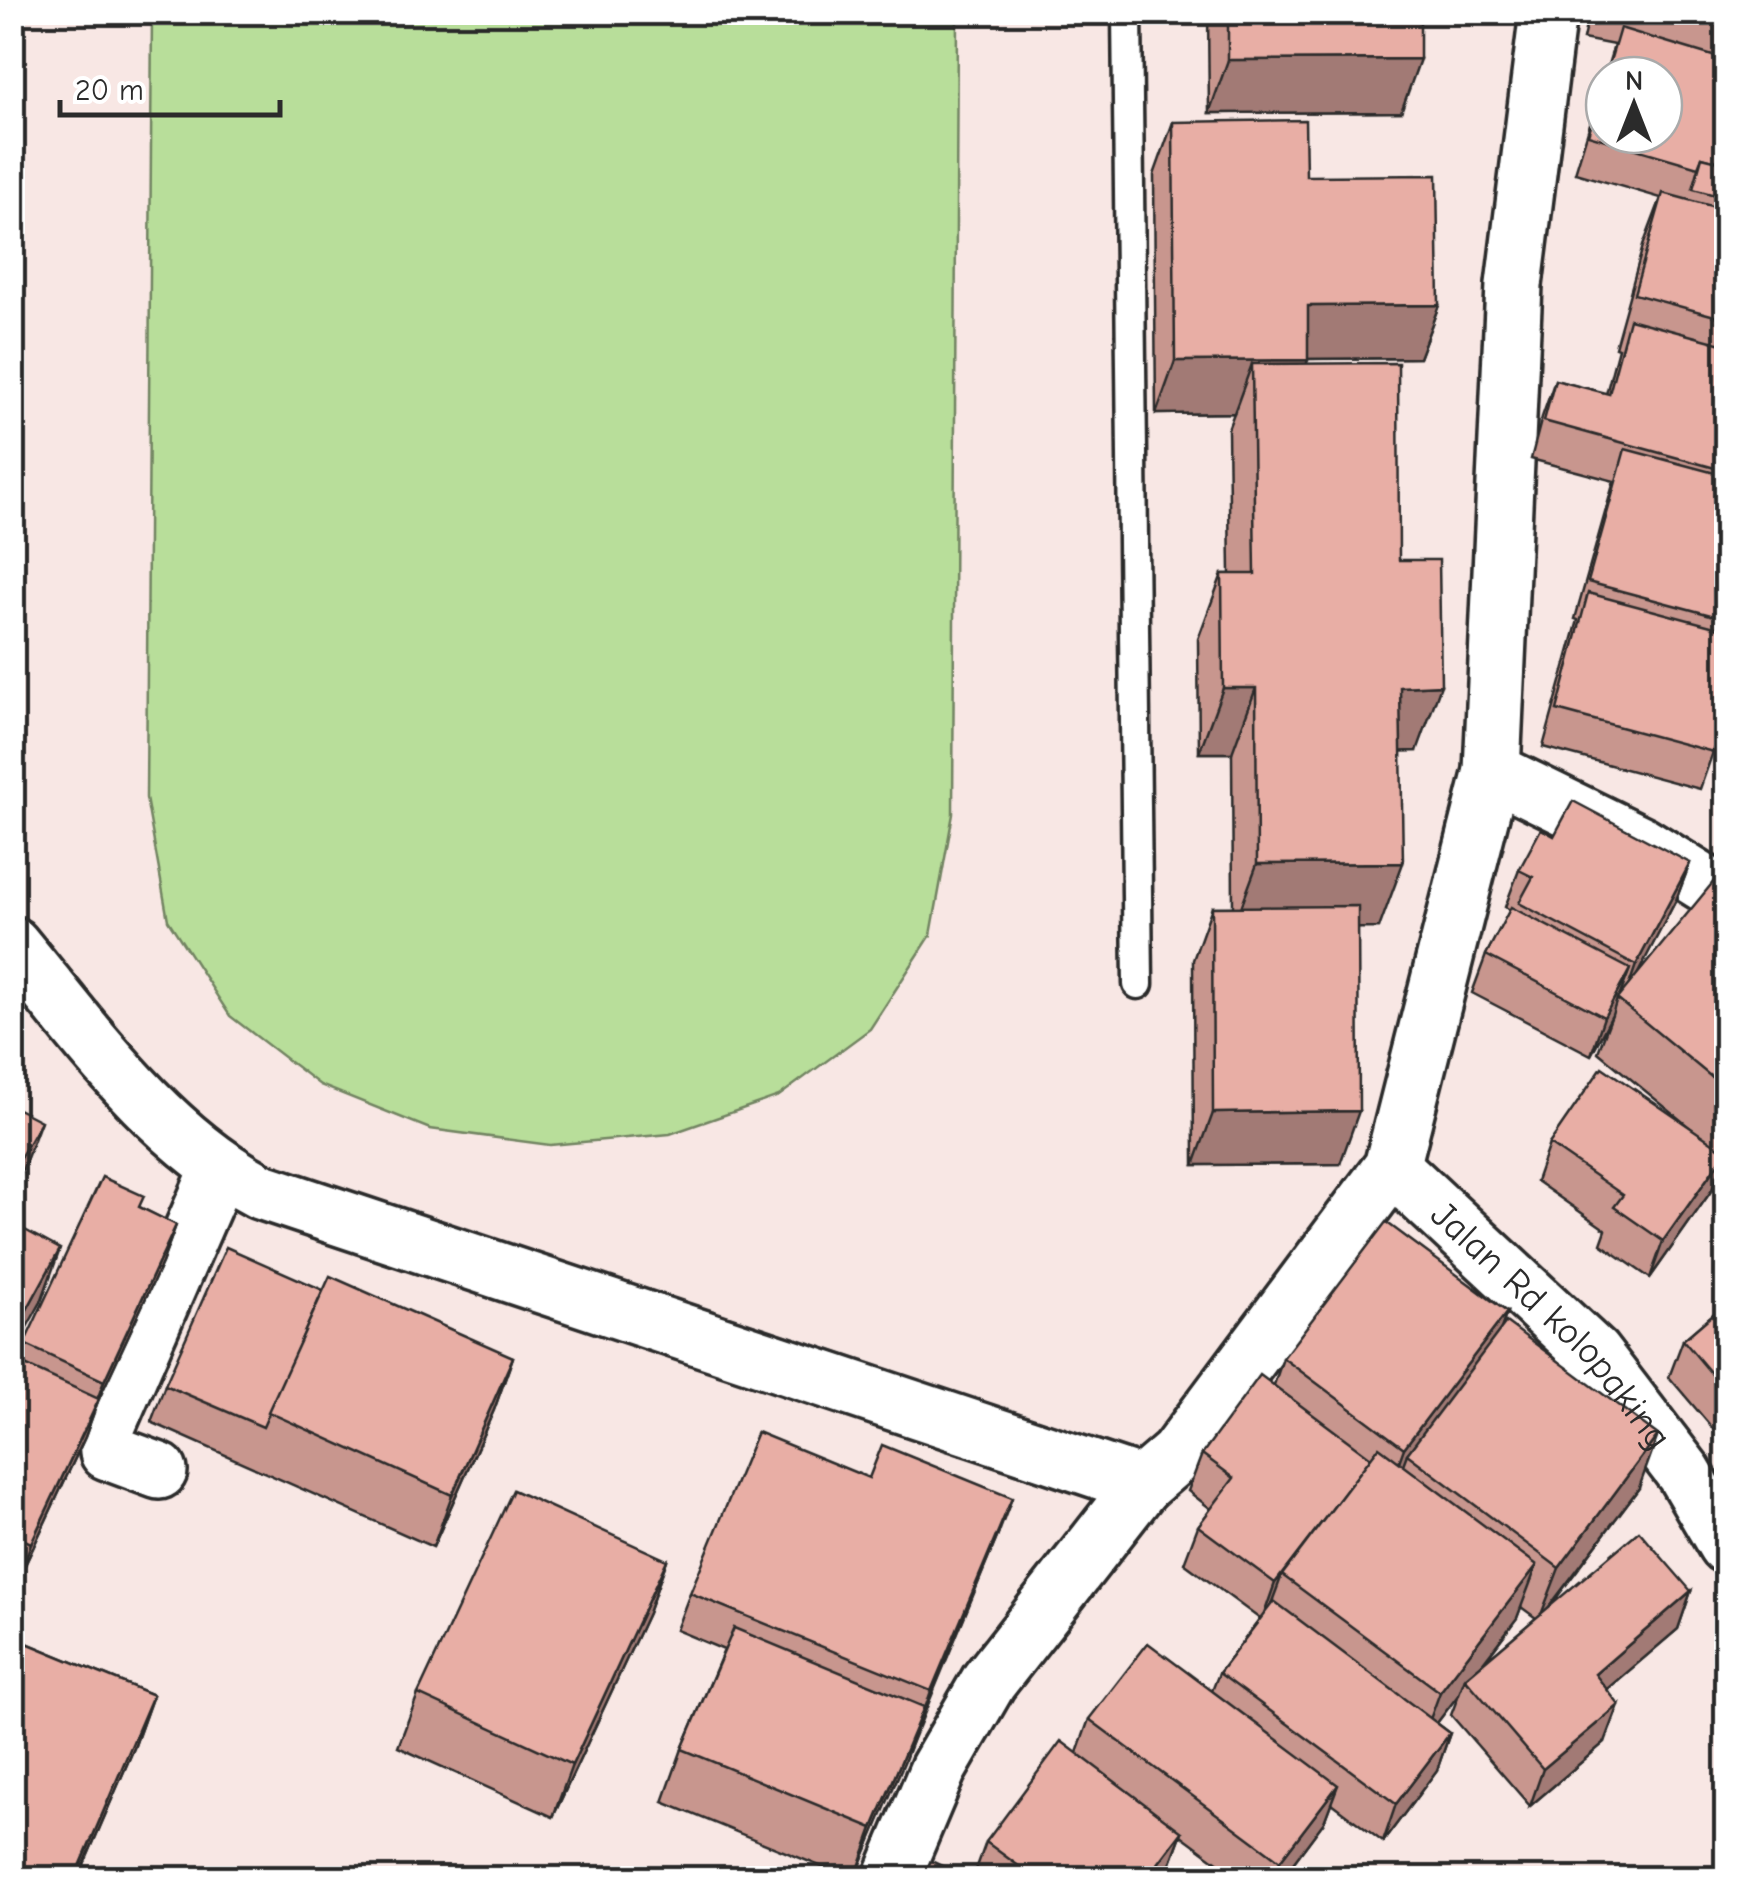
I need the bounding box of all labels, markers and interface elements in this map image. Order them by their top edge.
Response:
scale bar [60,55,280,117]
north arrow [1584,55,1684,155]
text: N [1625,65,1643,97]
text: 20 m [75,73,144,108]
street label: Jalan Rd kolopaking [1422,1192,1680,1458]

